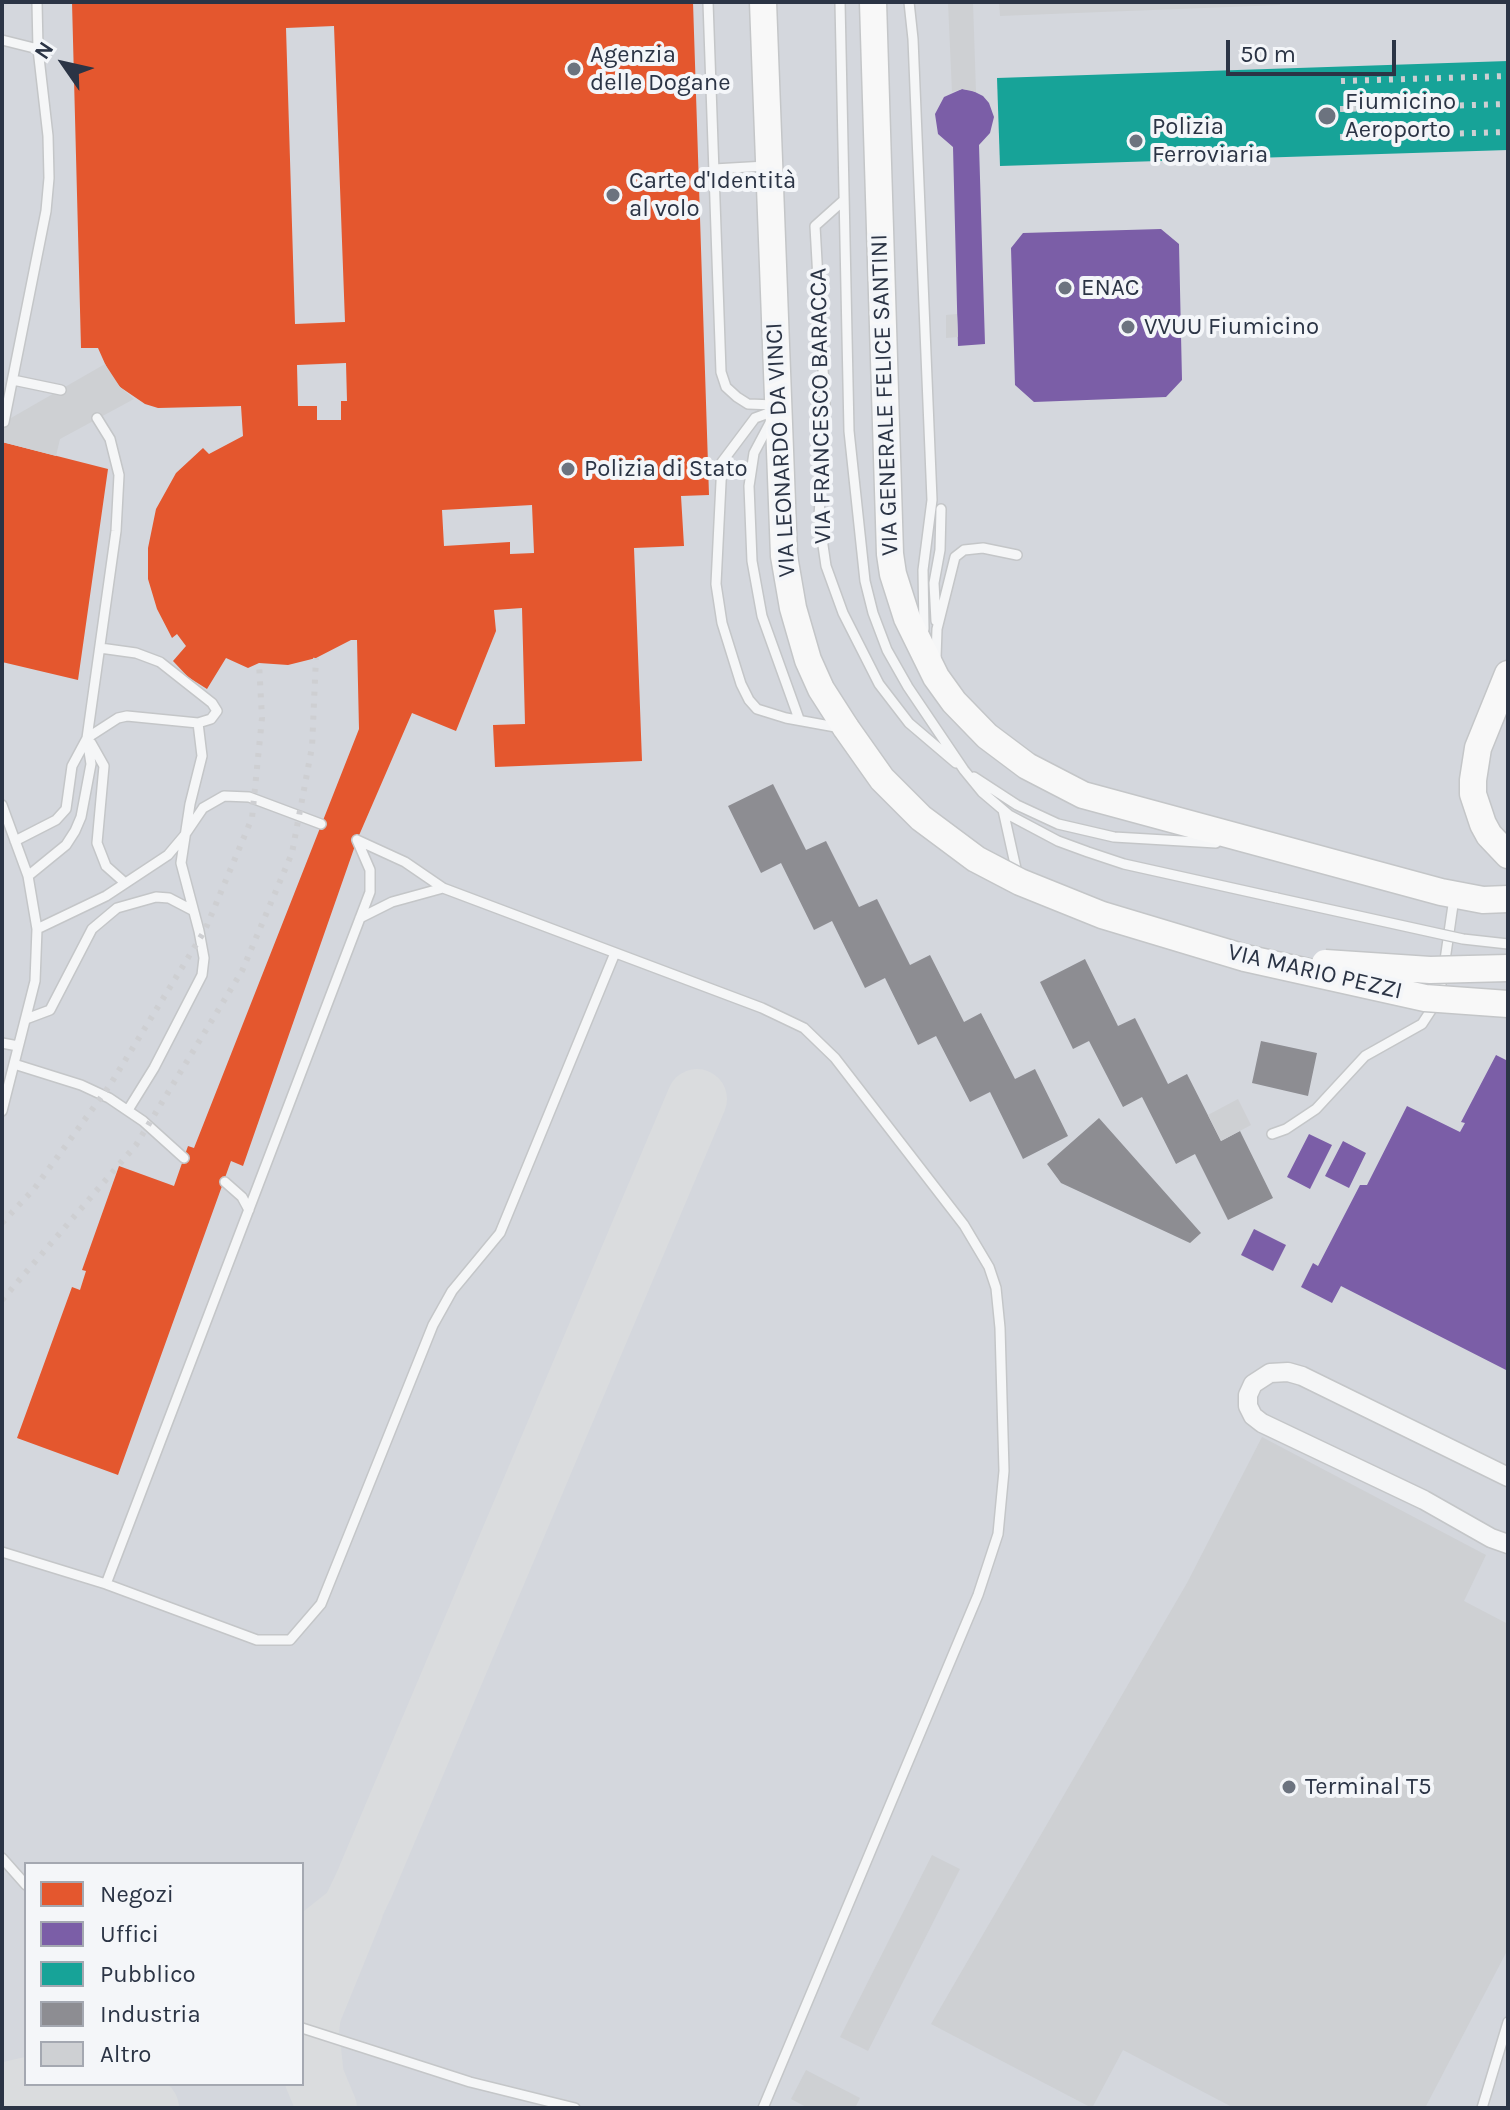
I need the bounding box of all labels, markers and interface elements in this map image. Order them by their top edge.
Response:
north arrow [24,24,104,104]
scale bar [1230,24,1400,74]
text: N [29,37,59,64]
text: 50 m [1240,40,1296,68]
place label: Agenzia delle Dogane [590,41,731,97]
marker: Agenzia delle Dogane [565,60,583,78]
place label: Fiumicino Aeroporto [1345,88,1456,144]
marker: Fiumicino Aeroporto [1316,105,1338,127]
place label: Polizia Ferroviaria [1152,113,1268,169]
marker: Polizia Ferroviaria [1127,132,1145,150]
place label: Carte d'Identità al volo [629,167,796,223]
marker: Carte d'Identità al volo [604,186,622,204]
street label: VIA GENERALE FELICE SANTINI [865,234,905,556]
street label: VIA FRANCESCO BARACCA [804,268,838,544]
place label: ENAC [1081,274,1139,302]
marker: ENAC [1056,279,1074,297]
place label: VVUU Fiumicino [1144,313,1319,341]
marker: VVUU Fiumicino [1119,318,1137,336]
street label: VIA LEONARDO DA VINCI [760,322,802,578]
place label: Polizia di Stato [584,455,748,483]
marker: Polizia di Stato [559,460,577,478]
street label: VIA MARIO PEZZI [1225,938,1405,1006]
place label: Terminal T5 [1305,1773,1431,1801]
marker: Terminal T5 [1280,1778,1298,1796]
legend [24,1862,304,2086]
text: Negozi [100,1880,174,1908]
text: Uffici [100,1920,159,1948]
text: Pubblico [100,1960,196,1988]
text: Industria [100,2000,201,2028]
text: Altro [100,2040,151,2068]

